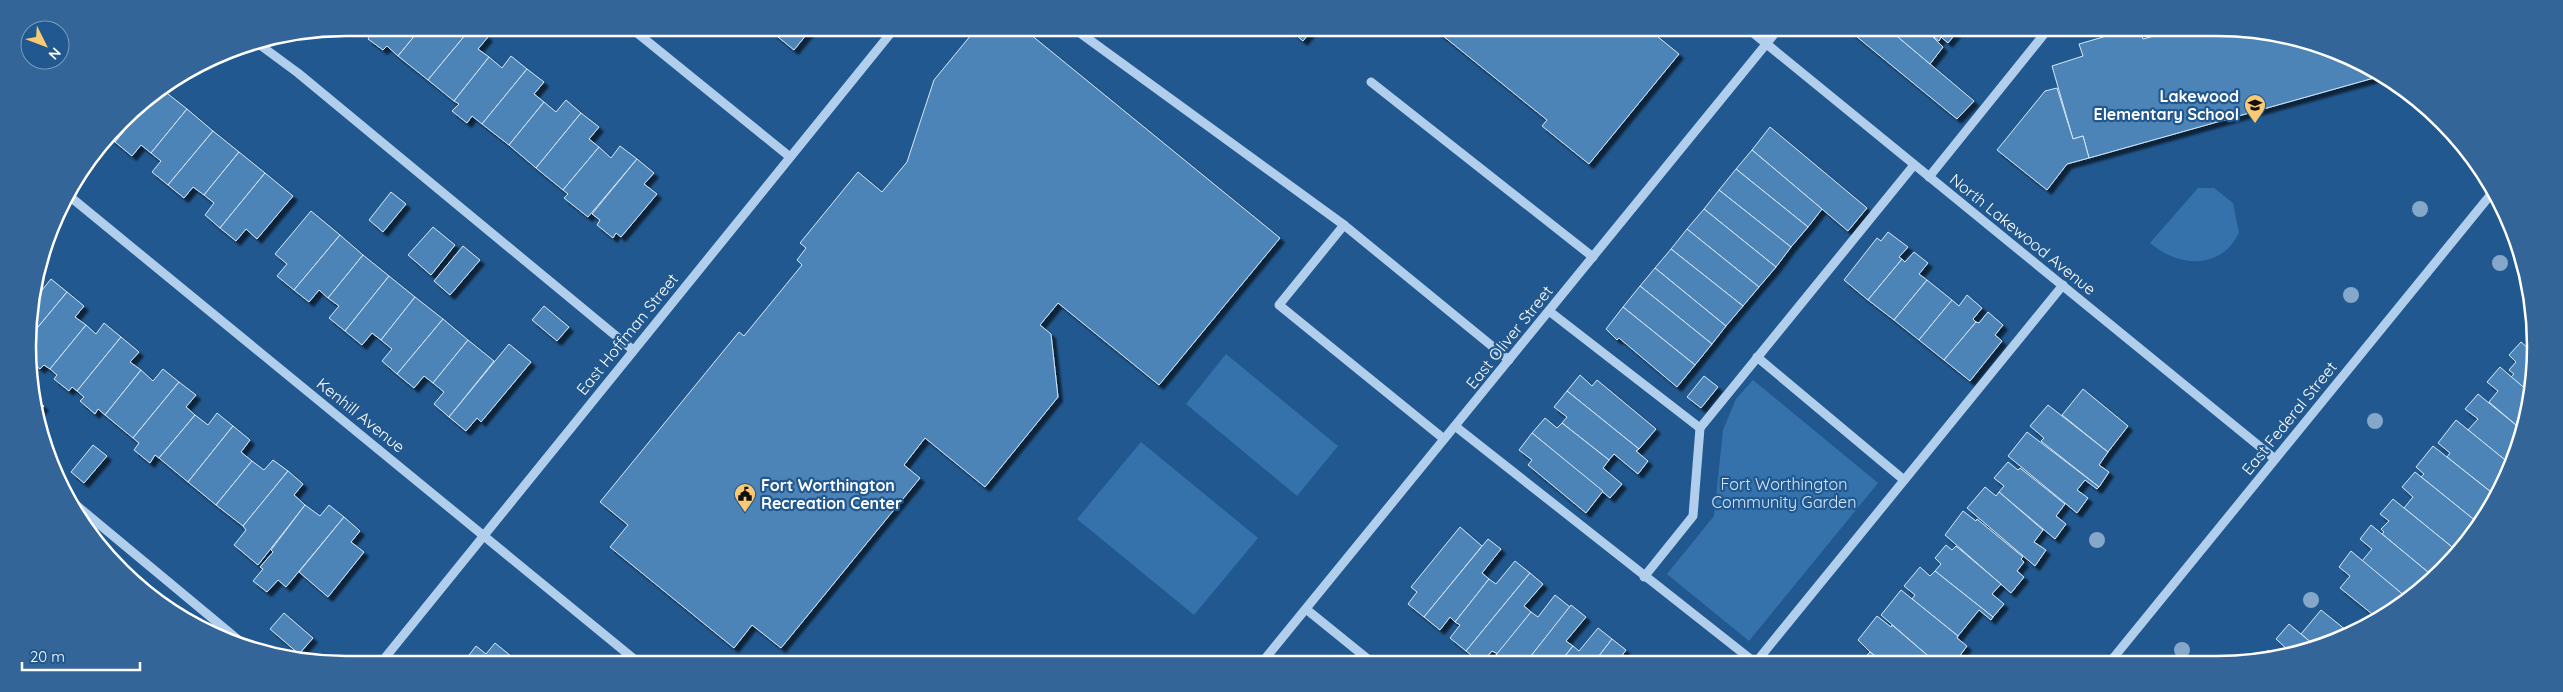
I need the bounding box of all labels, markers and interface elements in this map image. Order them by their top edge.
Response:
north arrow [20,20,70,70]
text: N [45,44,65,64]
place label: Lakewood Elementary School [2094,86,2239,124]
school or university icon: Lakewood Elementary School [2243,93,2267,124]
street label: North Lakewood Avenue [1946,169,2100,299]
street label: East Hoffman Street [572,269,682,399]
street label: East Oliver Street [1461,281,1557,393]
street label: East Federal Street [2237,357,2341,479]
street label: Kenhill Avenue [313,373,409,457]
park label: Fort Worthington Community Garden [1712,474,1856,512]
place label: Fort Worthington Recreation Center [761,475,902,513]
public building icon: Fort Worthington Recreation Center [733,482,757,513]
scale bar [22,640,140,672]
text: 20 m [30,647,65,666]

